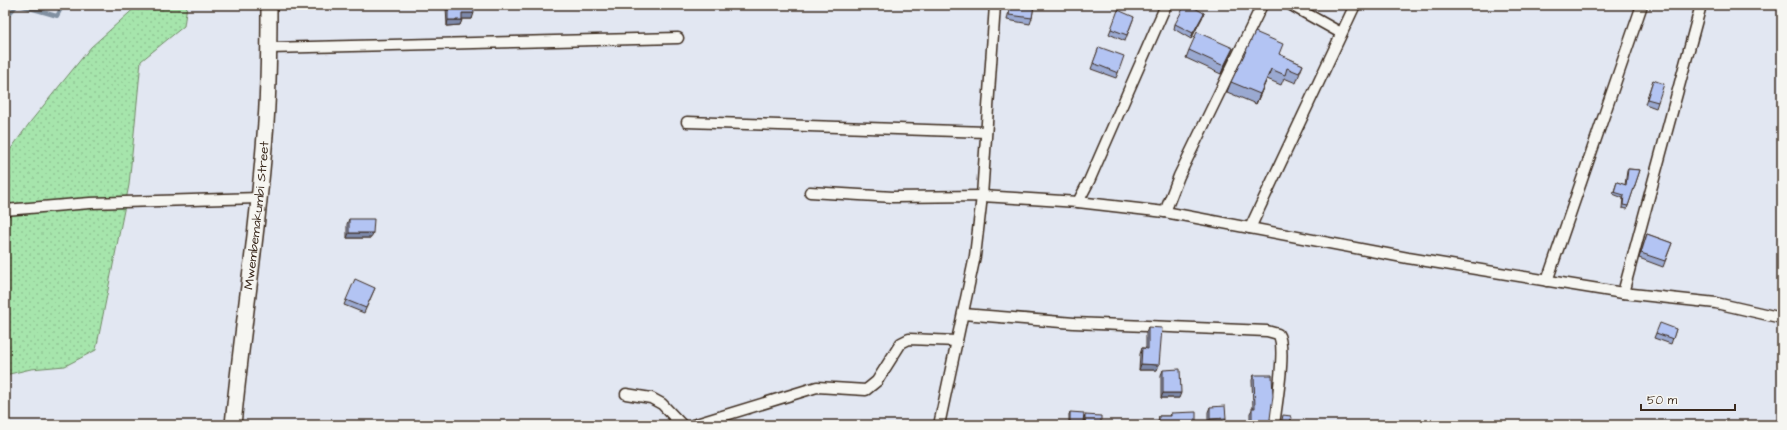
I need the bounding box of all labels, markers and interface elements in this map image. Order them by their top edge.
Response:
street label: Mwembemakumbi Street [240,140,274,290]
scale bar [1641,386,1735,412]
text: 50 m [1647,392,1678,409]

